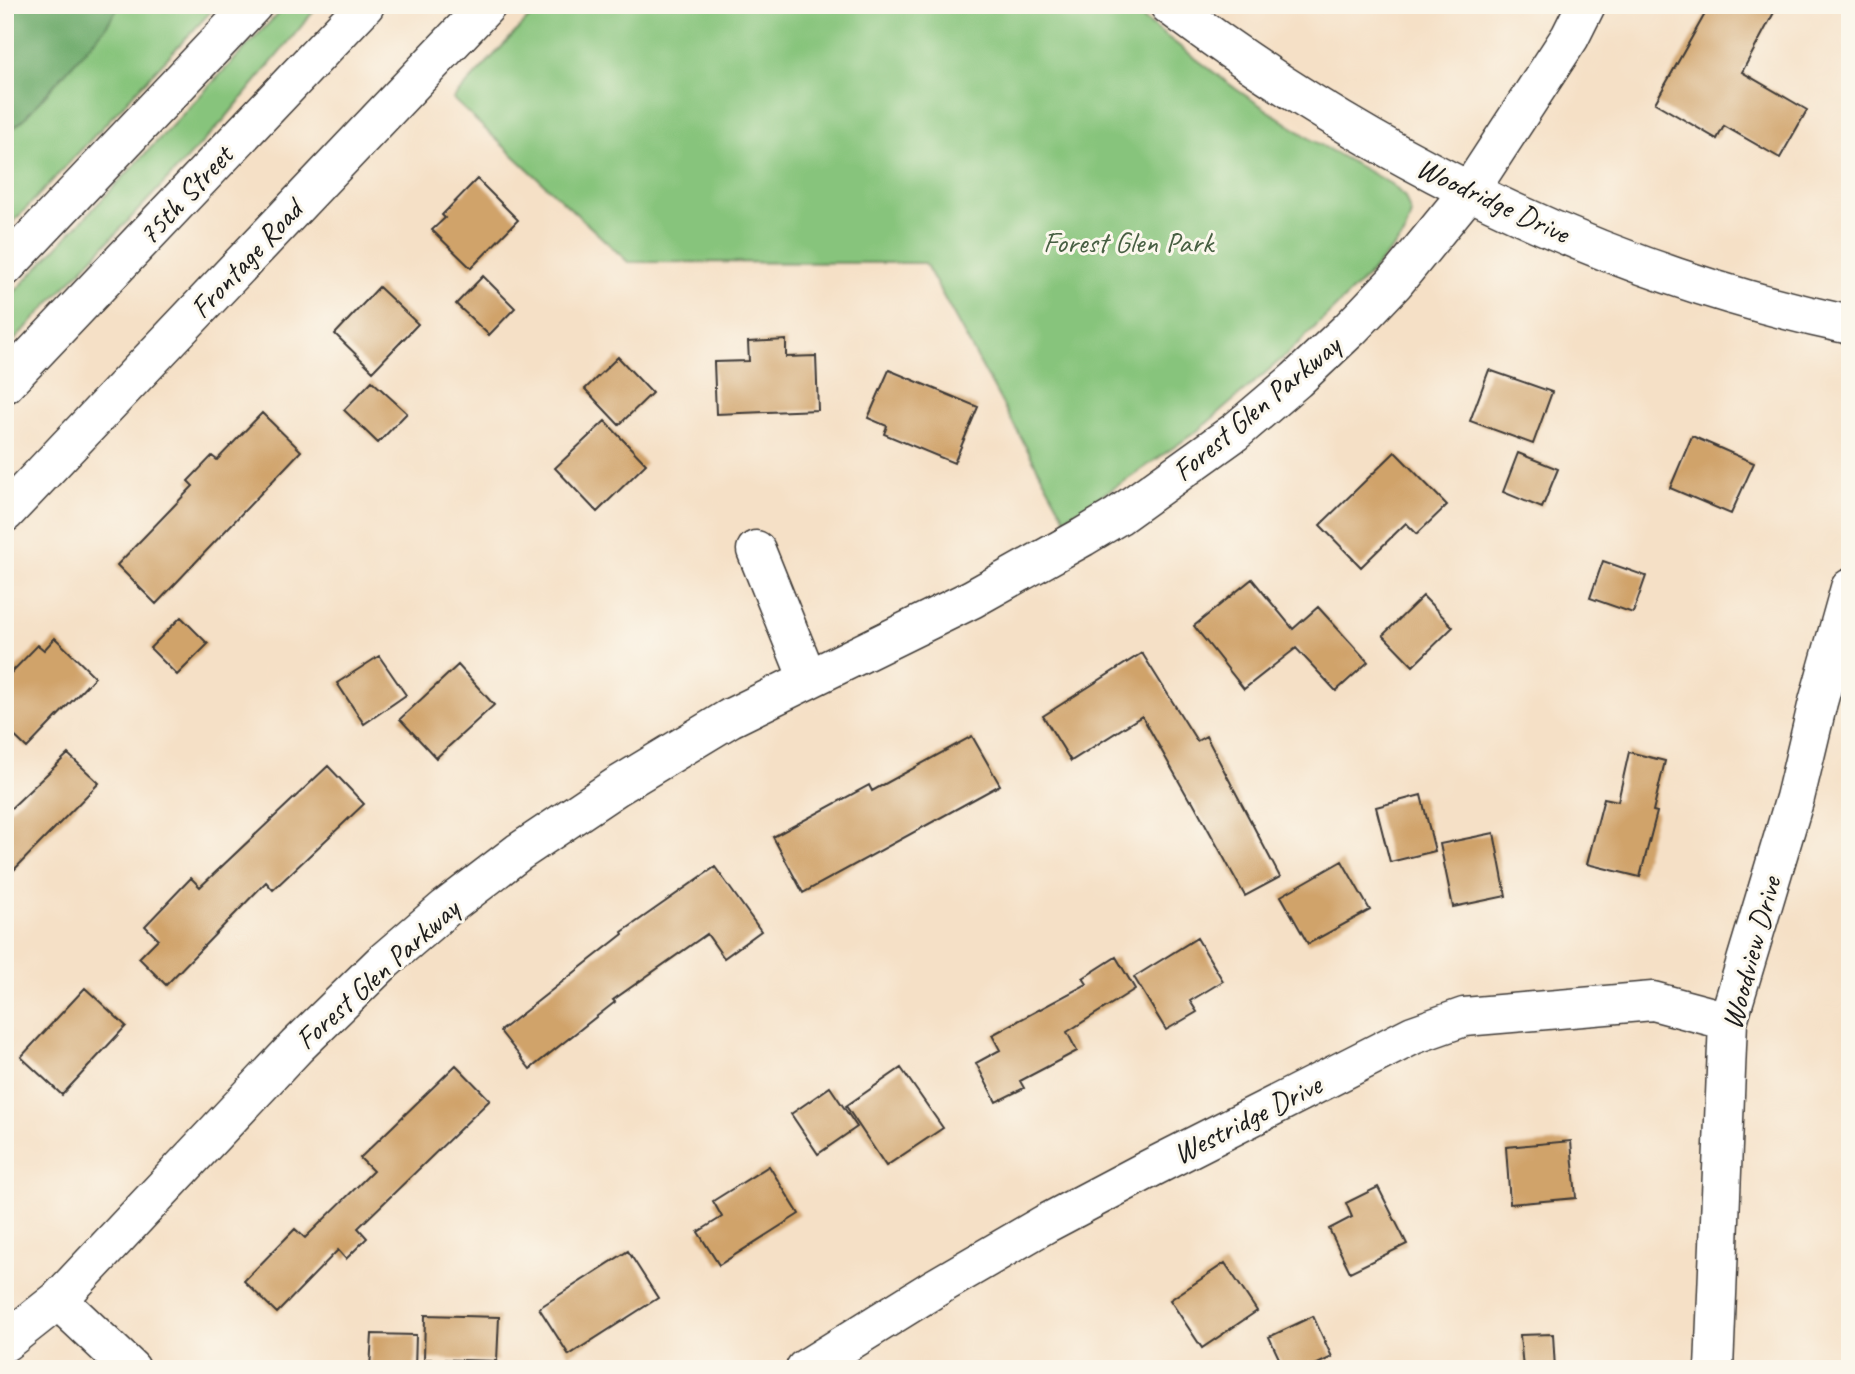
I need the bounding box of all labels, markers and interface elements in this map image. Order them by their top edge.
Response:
street label: 75th Street [129,135,243,253]
street label: Woodridge Drive [1411,148,1577,253]
street label: Frontage Road [182,189,313,326]
park label: Forest Glen Park [1043,223,1215,261]
street label: Forest Glen Parkway [1164,325,1350,489]
street label: Woodview Drive [1712,870,1790,1033]
street label: Forest Glen Parkway [287,889,469,1058]
street label: Westridge Drive [1166,1064,1330,1173]

